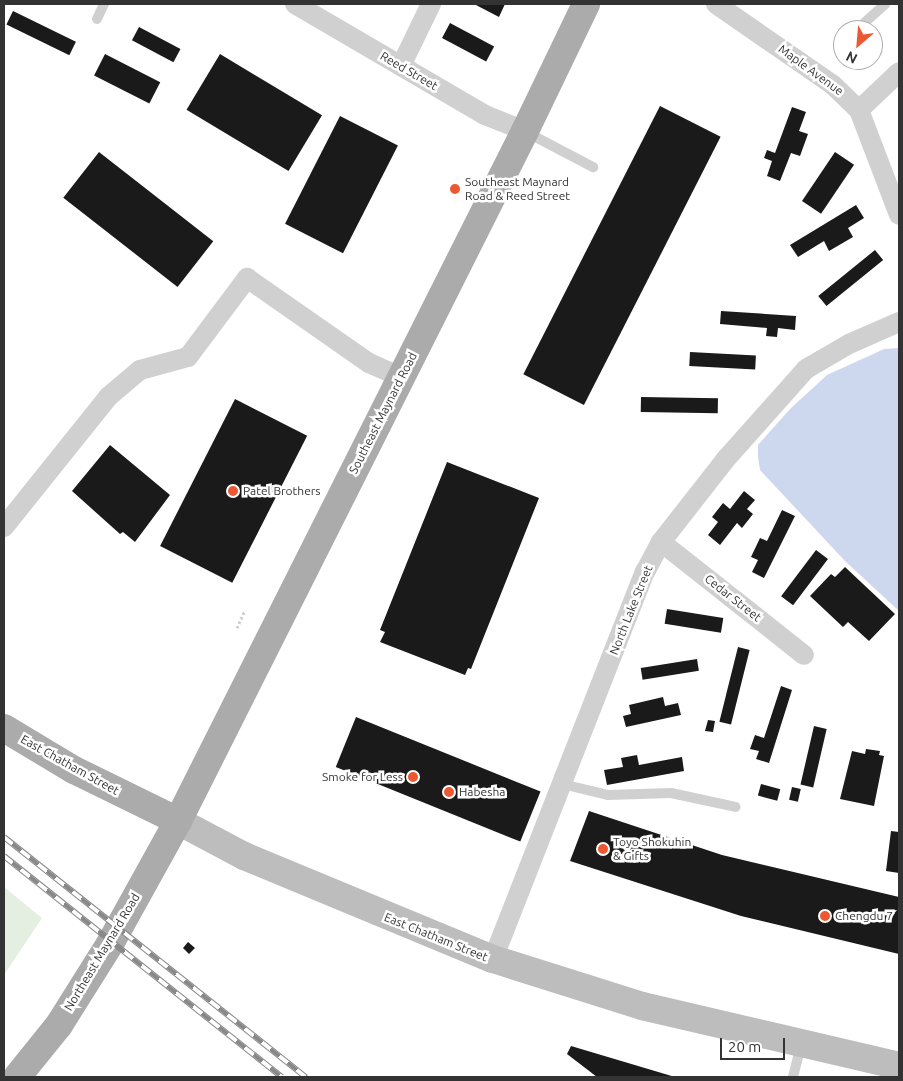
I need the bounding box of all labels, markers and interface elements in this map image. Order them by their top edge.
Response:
north arrow [833,20,883,70]
street label: Maple Avenue [776,42,846,98]
text: N [843,48,860,67]
street label: Reed Street [378,49,440,93]
place label: Southeast Maynard Road & Reed Street [465,175,570,203]
marker: Southeast Maynard Road & Reed Street [449,183,461,195]
street label: Southeast Maynard Road [346,350,420,476]
place label: Patel Brothers [243,484,321,498]
marker: Patel Brothers [227,485,239,497]
street label: North Lake Street [606,563,656,657]
street label: Cedar Street [702,571,764,625]
street label: East Chatham Street [18,732,122,798]
place label: Smoke for Less [322,770,403,784]
marker: Smoke for Less [407,771,419,783]
place label: Habesha [459,785,505,799]
marker: Habesha [443,786,455,798]
place label: Toyo Shokuhin & Gifts [613,835,691,863]
marker: Toyo Shokuhin & Gifts [597,843,609,855]
street label: Northeast Maynard Road [61,891,143,1013]
place label: Chengdu 7 [835,909,893,923]
street label: East Chatham Street [382,910,490,964]
marker: Chengdu 7 [819,910,831,922]
scale bar [723,1028,788,1060]
text: 20 m [728,1038,761,1055]

